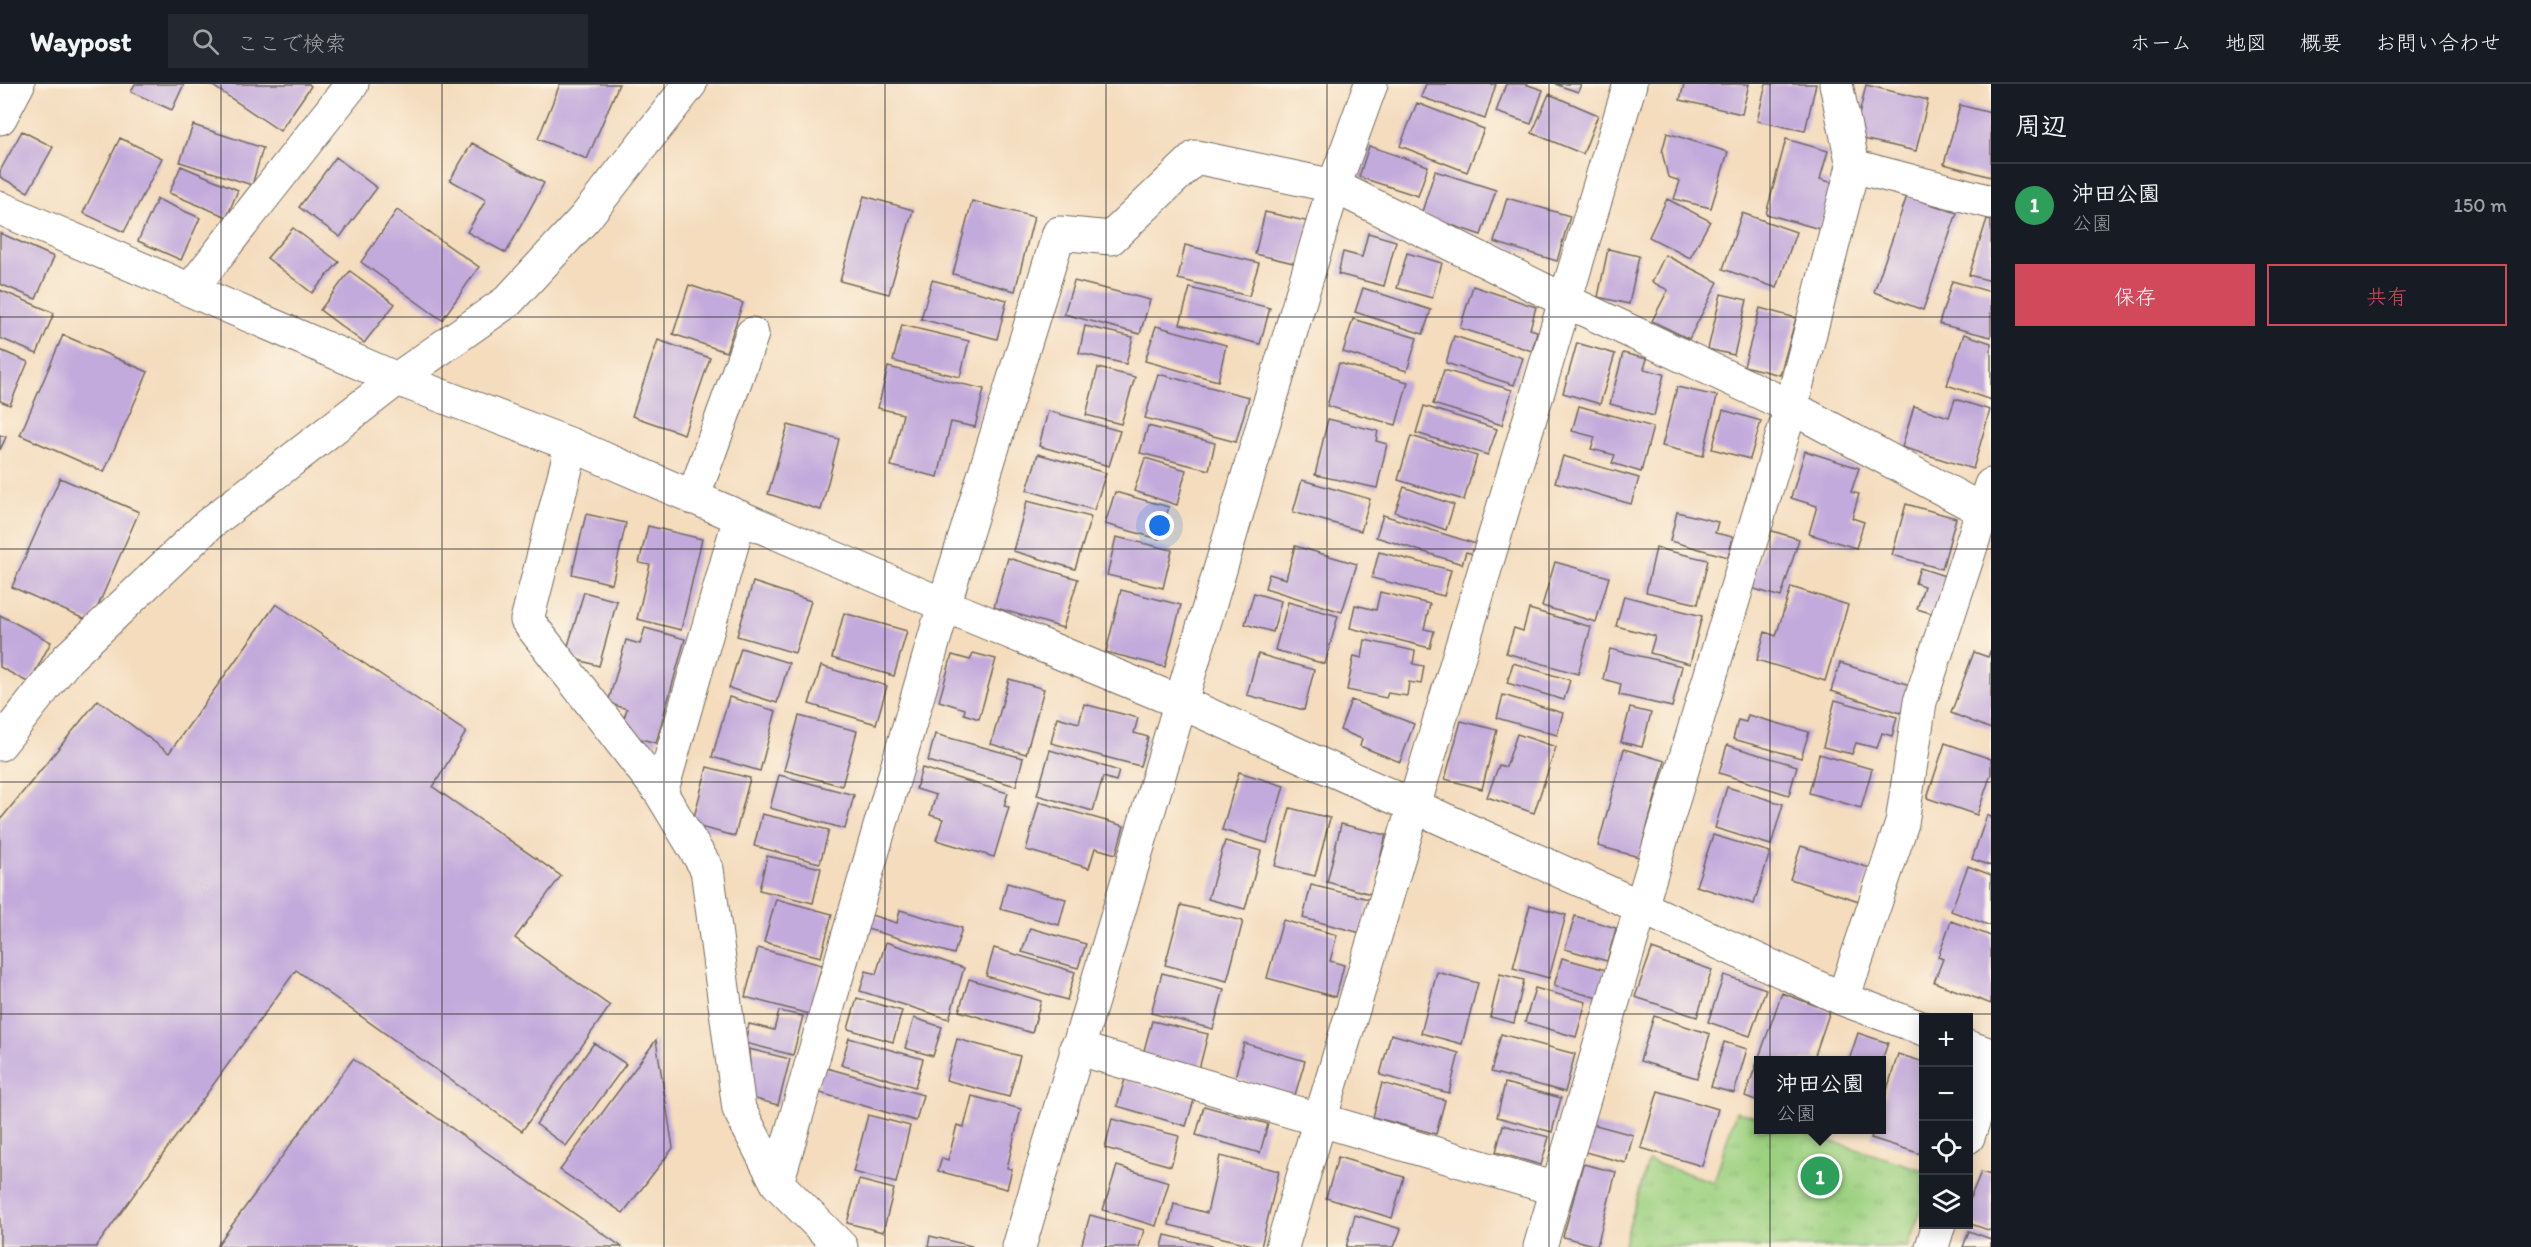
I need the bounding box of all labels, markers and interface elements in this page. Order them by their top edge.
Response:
search box [168,14,588,68]
text: Waypost [30,24,132,58]
icon: search [189,25,222,58]
text: ここで検索 [237,30,347,57]
text: ホーム [2130,30,2192,55]
text: 地図 [2225,30,2267,55]
text: 概要 [2300,30,2342,55]
text: お問い合わせ [2375,30,2501,55]
text: 周辺 [2015,110,2067,142]
text: 沖田公園 [2072,180,2160,207]
text: 1 [2030,193,2039,217]
text: 150 m [2454,193,2507,217]
text: 公園 [2072,211,2112,235]
button: 保存 [2015,264,2255,326]
button: 共有 [2267,264,2507,326]
your location [1145,511,1174,540]
map controls [1919,1013,1973,1229]
button: + [1919,1013,1973,1067]
popup [1754,1056,1886,1134]
button: − [1919,1067,1973,1121]
text: 沖田公園 [1776,1070,1864,1097]
text: 公園 [1776,1101,1816,1125]
button: locate [1919,1121,1973,1175]
pin: 1 [1800,1154,1840,1198]
button: layers [1919,1175,1973,1229]

